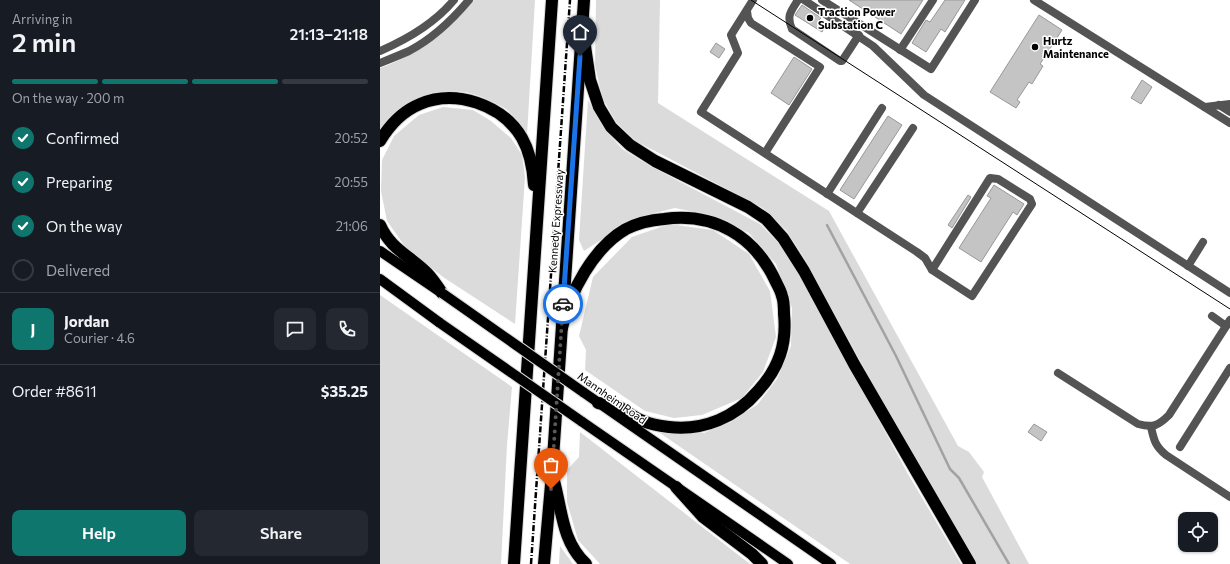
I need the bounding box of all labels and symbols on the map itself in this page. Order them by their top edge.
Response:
place label: Traction Power Substation C [818,5,896,31]
marker: Traction Power Substation C [805,13,815,23]
pin [563,15,597,56]
place label: Hurtz Maintenance [1043,34,1109,60]
marker: Hurtz Maintenance [1030,42,1040,52]
street label: Kennedy Expressway [545,168,566,273]
courier [543,284,583,324]
street label: Mannheim Road [575,369,649,426]
pin [534,448,568,489]

